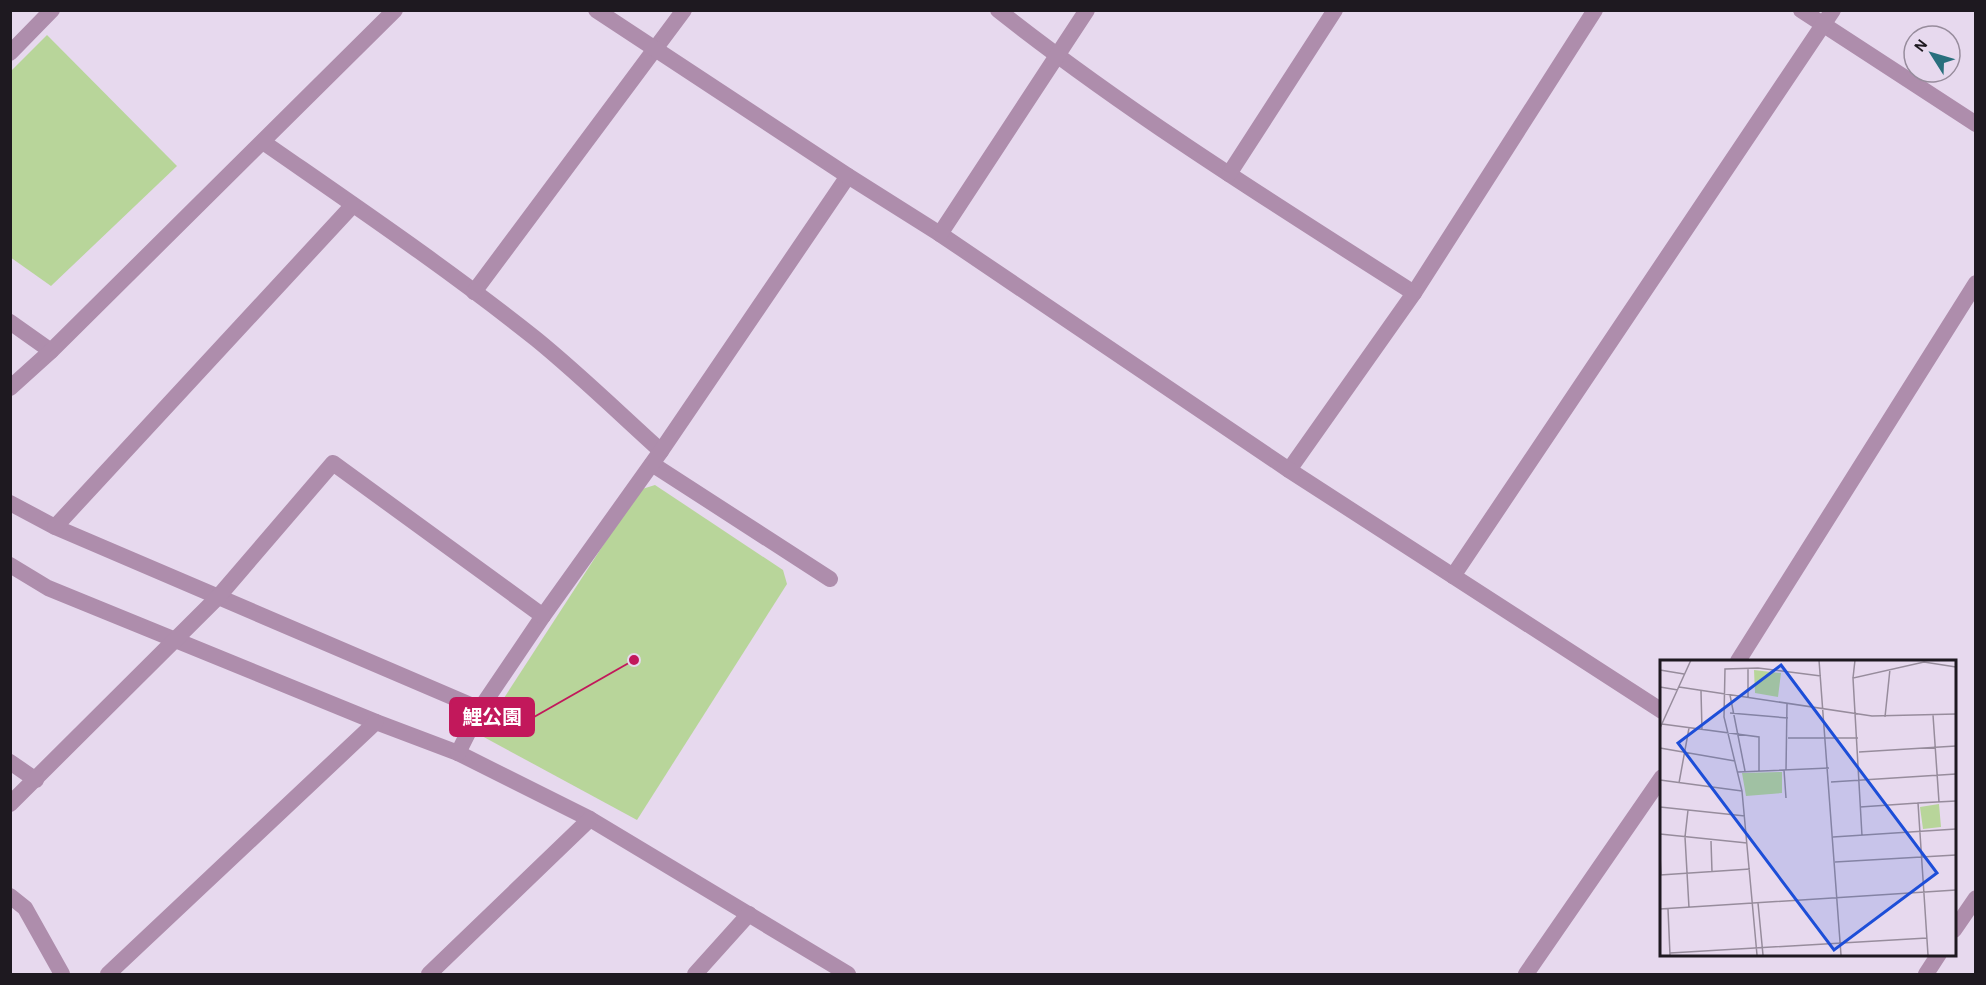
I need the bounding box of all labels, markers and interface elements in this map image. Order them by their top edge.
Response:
north arrow [1902,24,1962,84]
text: N [1911,36,1931,55]
inset map [1660,660,1956,955]
callout: 鯉公園 [450,698,534,736]
text: 鯉公園 [462,707,522,728]

